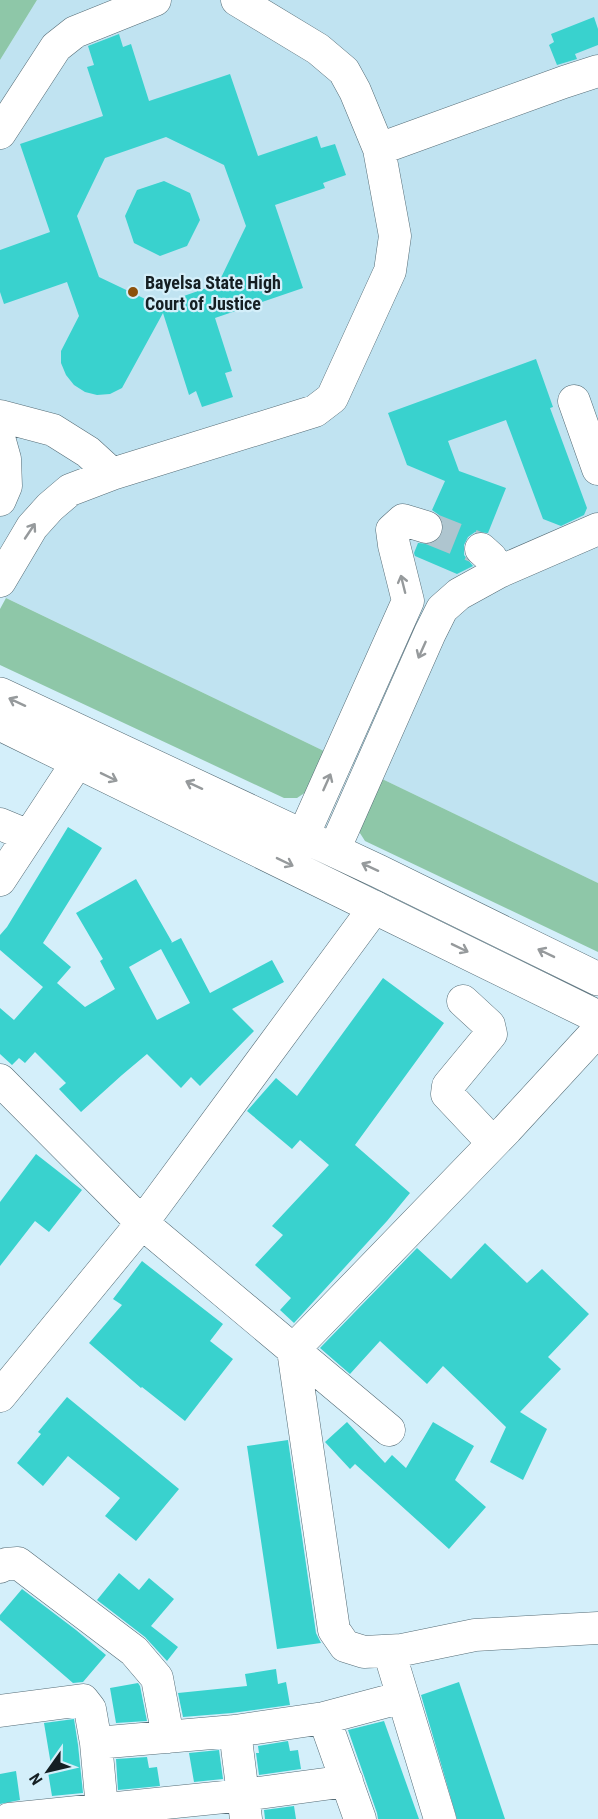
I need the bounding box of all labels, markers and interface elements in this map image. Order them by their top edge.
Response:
place label: Bayelsa State High Court of Justice [145,272,281,314]
marker: Bayelsa State High Court of Justice [126,285,140,299]
one-way arrow [25,523,37,540]
one-way arrow [397,575,409,594]
one-way arrow [416,640,427,658]
one-way arrow [9,696,27,708]
one-way arrow [100,771,118,783]
one-way arrow [322,774,333,792]
one-way arrow [185,778,203,790]
one-way arrow [275,857,293,869]
one-way arrow [362,861,380,873]
one-way arrow [450,943,468,955]
one-way arrow [537,947,555,959]
north arrow [18,1741,78,1801]
text: N [25,1770,47,1788]

